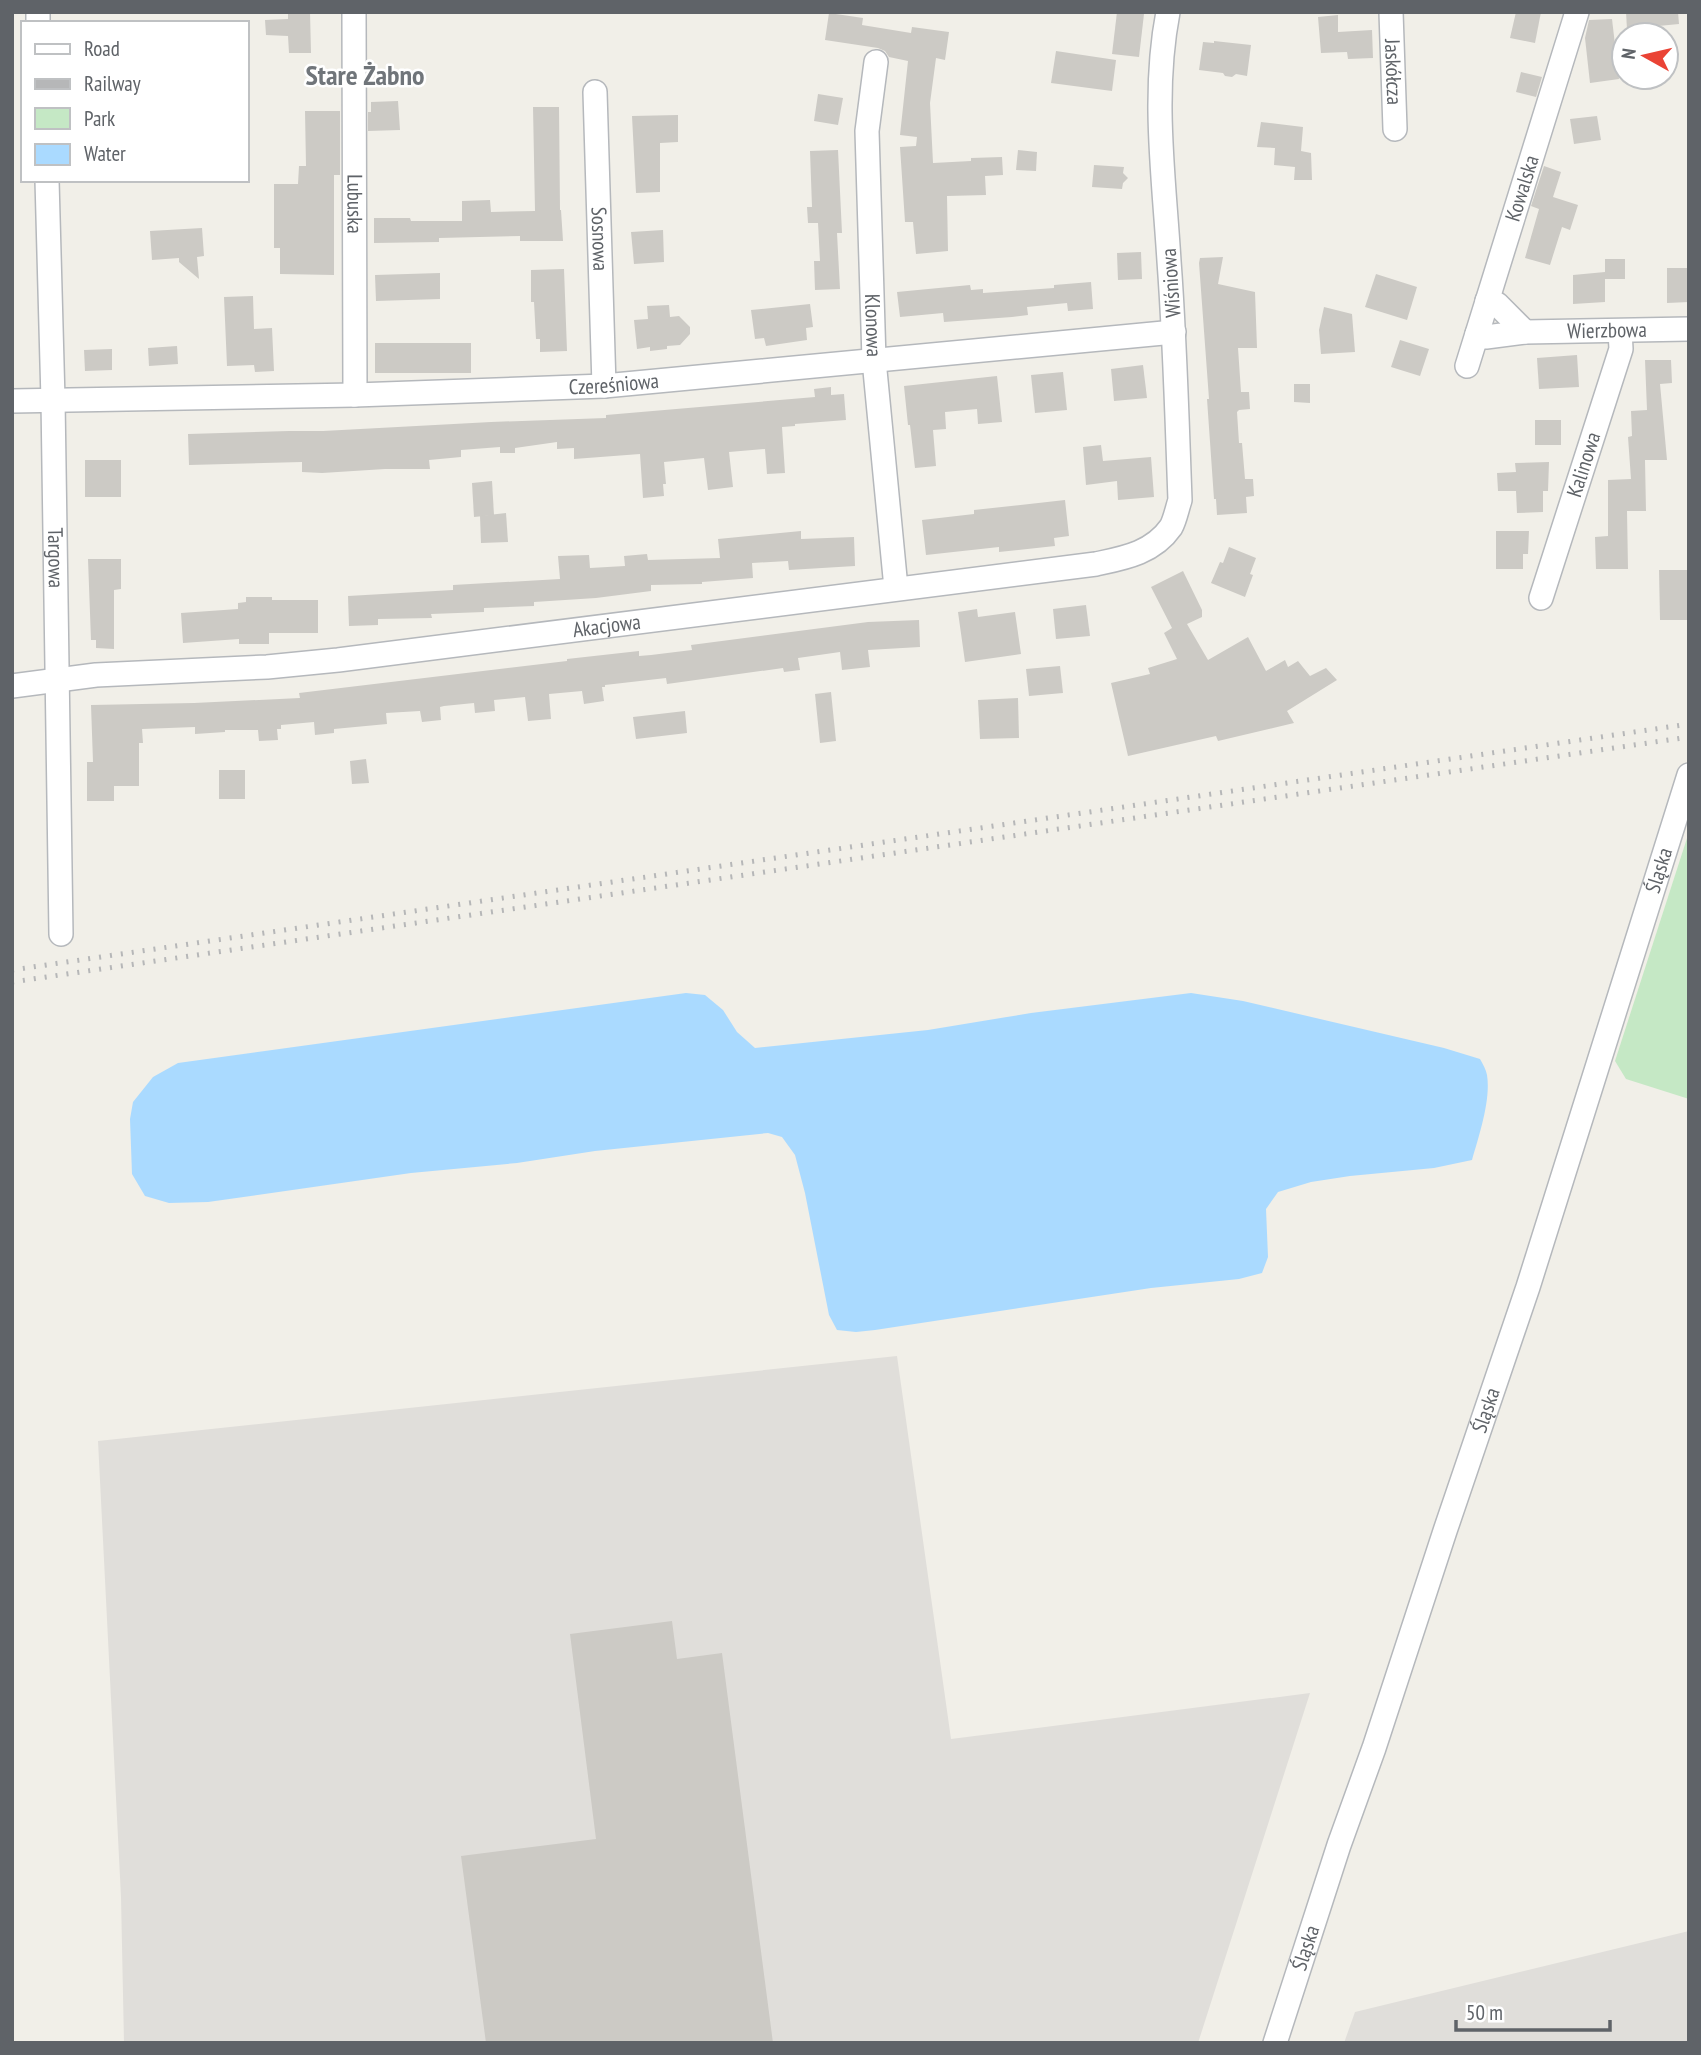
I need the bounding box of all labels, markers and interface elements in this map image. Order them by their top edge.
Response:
legend [21,21,248,182]
north arrow [1610,21,1680,91]
text: Road [84,35,120,62]
street label: Jaskółcza [1379,38,1408,105]
text: N [1616,47,1641,60]
district label: Stare Żabno [305,56,425,93]
text: Railway [84,70,141,97]
text: Park [84,105,115,132]
text: Water [84,140,126,167]
street label: Kowalska [1499,152,1545,225]
street label: Lubuska [341,174,369,234]
street label: Sosnowa [586,206,614,271]
street label: Wiśniowa [1155,248,1186,319]
street label: Klonowa [859,293,888,357]
street label: Wierzbowa [1567,316,1647,344]
street label: Czereśniowa [568,367,660,400]
street label: Kalinowa [1560,429,1606,500]
street label: Targowa [42,527,70,588]
street label: Akacjowa [571,608,642,643]
street label: Śląska [1639,844,1678,896]
street label: Śląska [1465,1384,1506,1436]
street label: Śląska [1285,1922,1325,1974]
scale bar [1456,1988,1610,2032]
text: 50 m [1466,1999,1503,2026]

